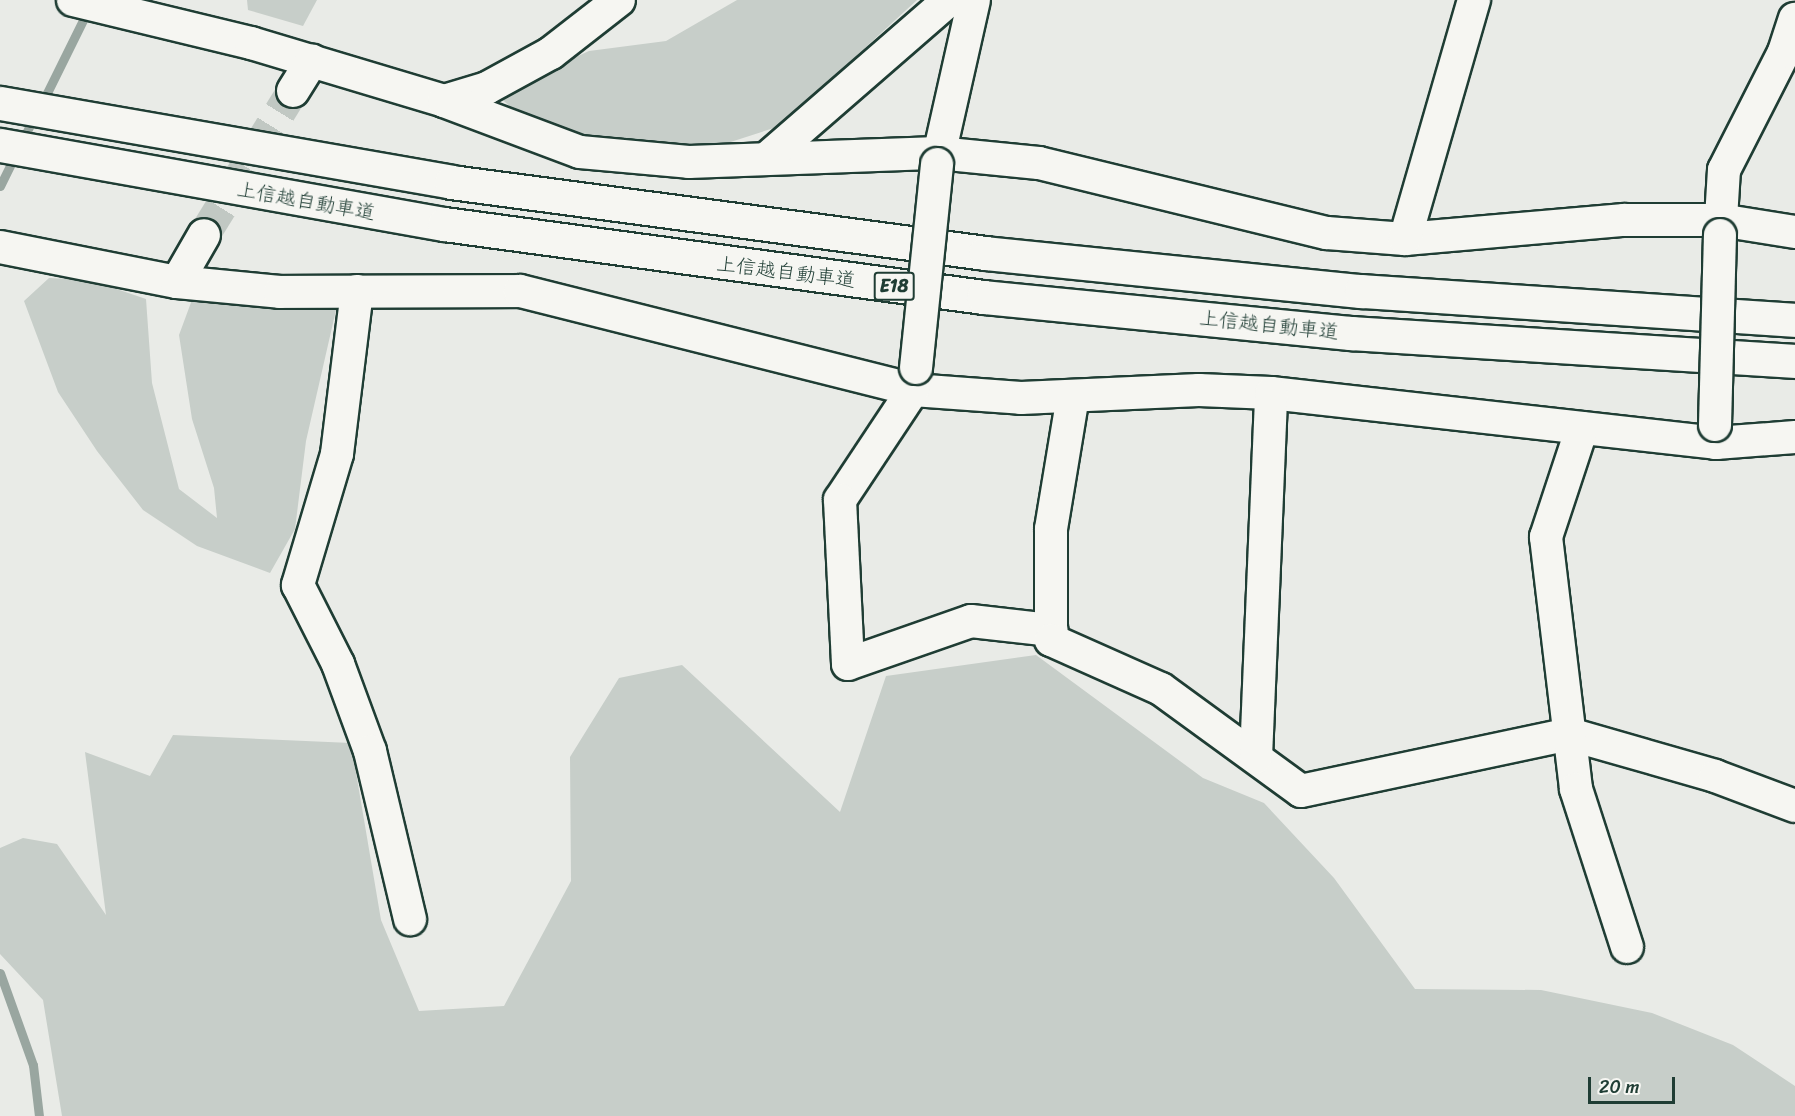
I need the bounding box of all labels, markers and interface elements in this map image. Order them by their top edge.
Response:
street label: 上信越自動車道 [235,177,377,225]
street label: 上信越自動車道 [715,252,857,292]
road number: E18 [873,271,915,301]
street label: 上信越自動車道 [1198,306,1340,344]
scale bar [1591,1065,1678,1103]
text: 20 m [1599,1071,1639,1103]

